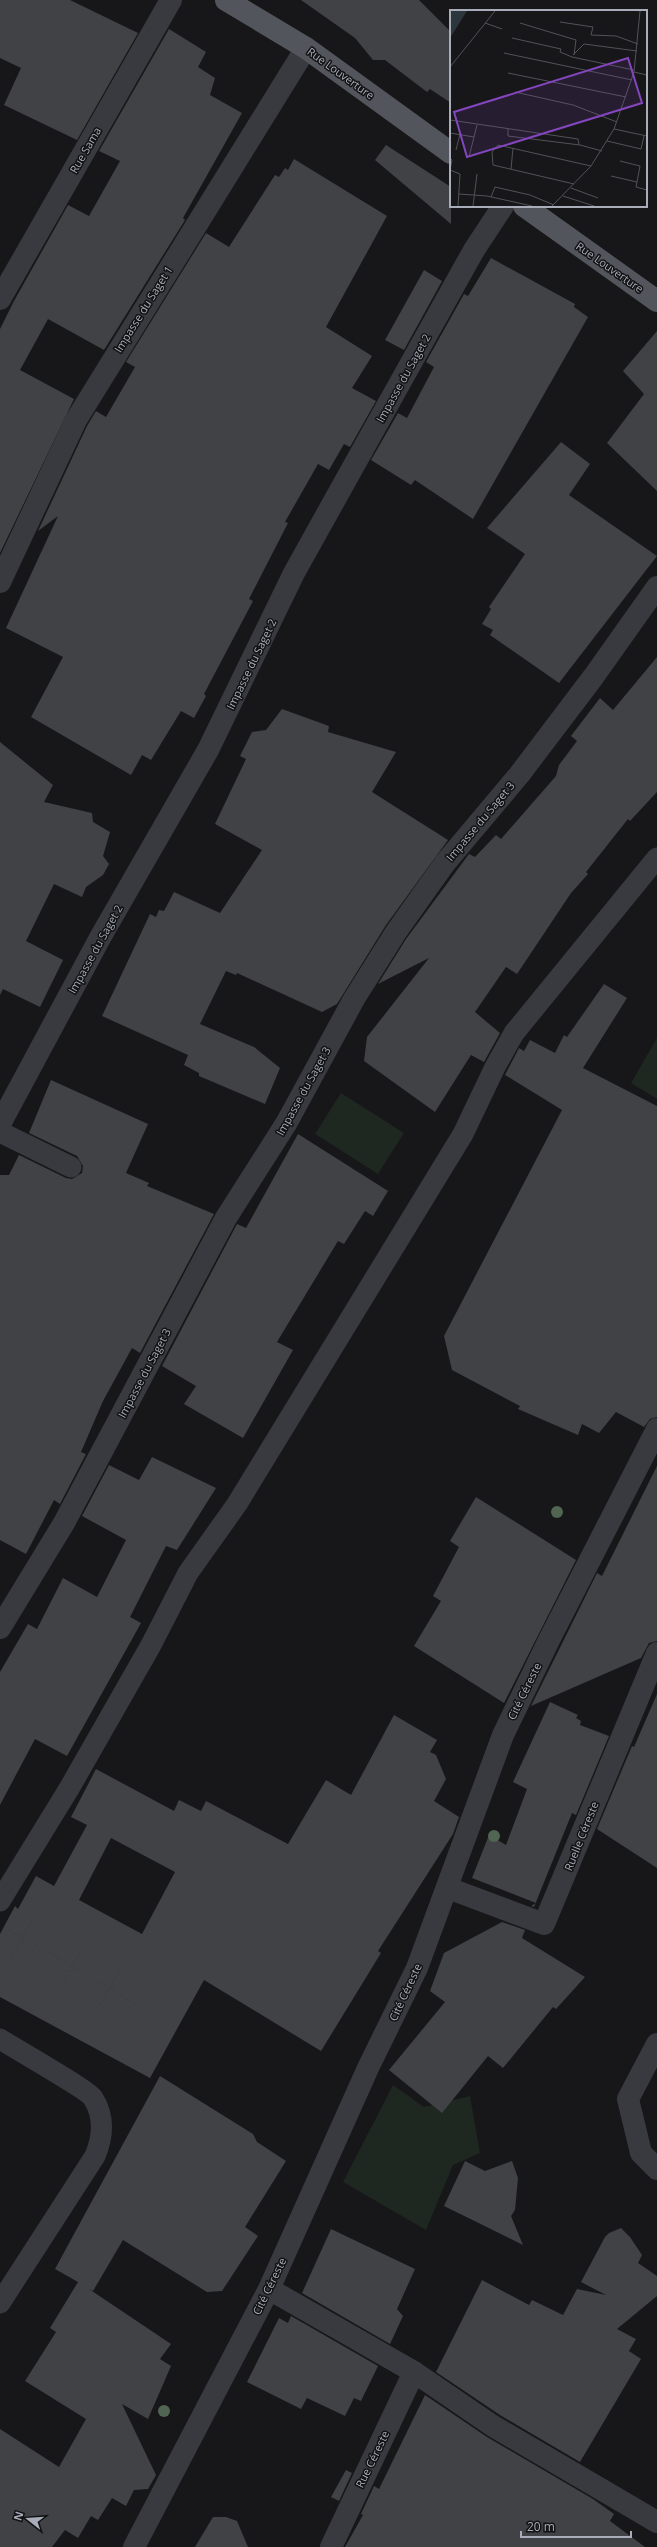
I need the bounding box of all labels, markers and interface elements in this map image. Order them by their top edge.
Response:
inset map [450,10,647,207]
street label: Rue Louverture [305,44,377,102]
street label: Rue Sama [66,124,104,176]
street label: Rue Louverture [573,238,647,296]
street label: Impasse du Saget 1 [110,263,176,355]
street label: Impasse du Saget 2 [372,331,434,425]
street label: Impasse du Saget 2 [222,616,280,712]
street label: Impasse du Saget 3 [442,778,518,864]
street label: Impasse du Saget 2 [64,902,126,996]
street label: Impasse du Saget 3 [272,1044,334,1138]
street label: Impasse du Saget 3 [114,1326,174,1420]
street label: Cité Céreste [504,1660,544,1722]
street label: Ruelle Céreste [560,1799,602,1873]
street label: Cité Céreste [385,1961,425,2023]
street label: Cité Céreste [249,2255,289,2317]
street label: Rue Céreste [352,2428,392,2490]
north arrow [8,2499,48,2539]
text: N [9,2509,26,2522]
scale bar [521,2513,631,2539]
text: 20 m [527,2518,555,2535]

